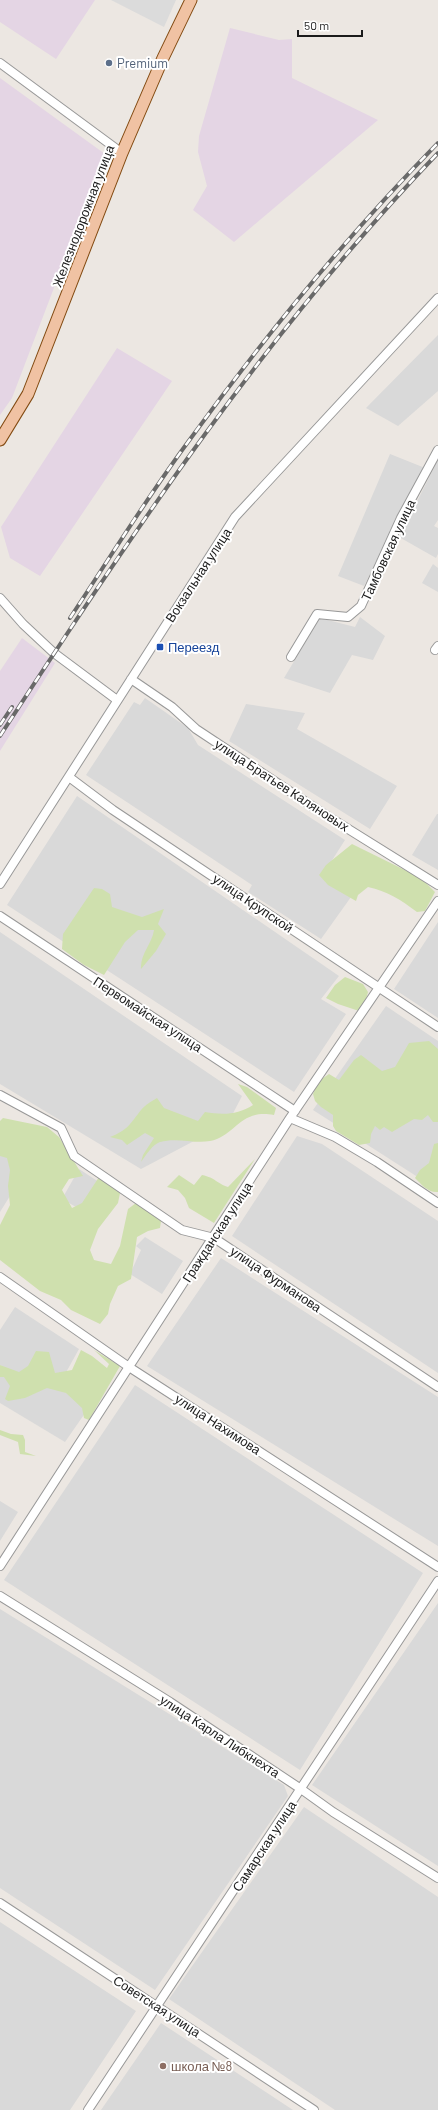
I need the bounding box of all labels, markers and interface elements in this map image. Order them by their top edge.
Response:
scale bar [298,12,362,38]
text: 50 m [304,18,329,32]
place label: Premium [117,55,168,71]
marker: Premium [104,58,114,68]
street label: Железнодорожная улица [48,142,118,289]
street label: Тамбовская улица [358,496,419,603]
street label: Вокзальная улица [162,524,235,625]
place label: Переезд [168,639,220,655]
marker: Переезд [155,642,165,652]
street label: улица Братьев Каляновых [212,736,353,835]
street label: улица Крупской [210,870,296,936]
street label: Первомайская улица [91,973,206,1056]
street label: Гражданская улица [179,1178,256,1285]
street label: улица Фурманова [227,1243,325,1316]
street label: улица Нахимова [172,1390,264,1458]
street label: улица Карла Либкнехта [157,1691,284,1781]
street label: Самарская улица [229,1797,300,1894]
street label: Советская улица [110,1972,204,2041]
place label: школа №8 [171,2058,232,2074]
marker: школа №8 [158,2061,168,2071]

